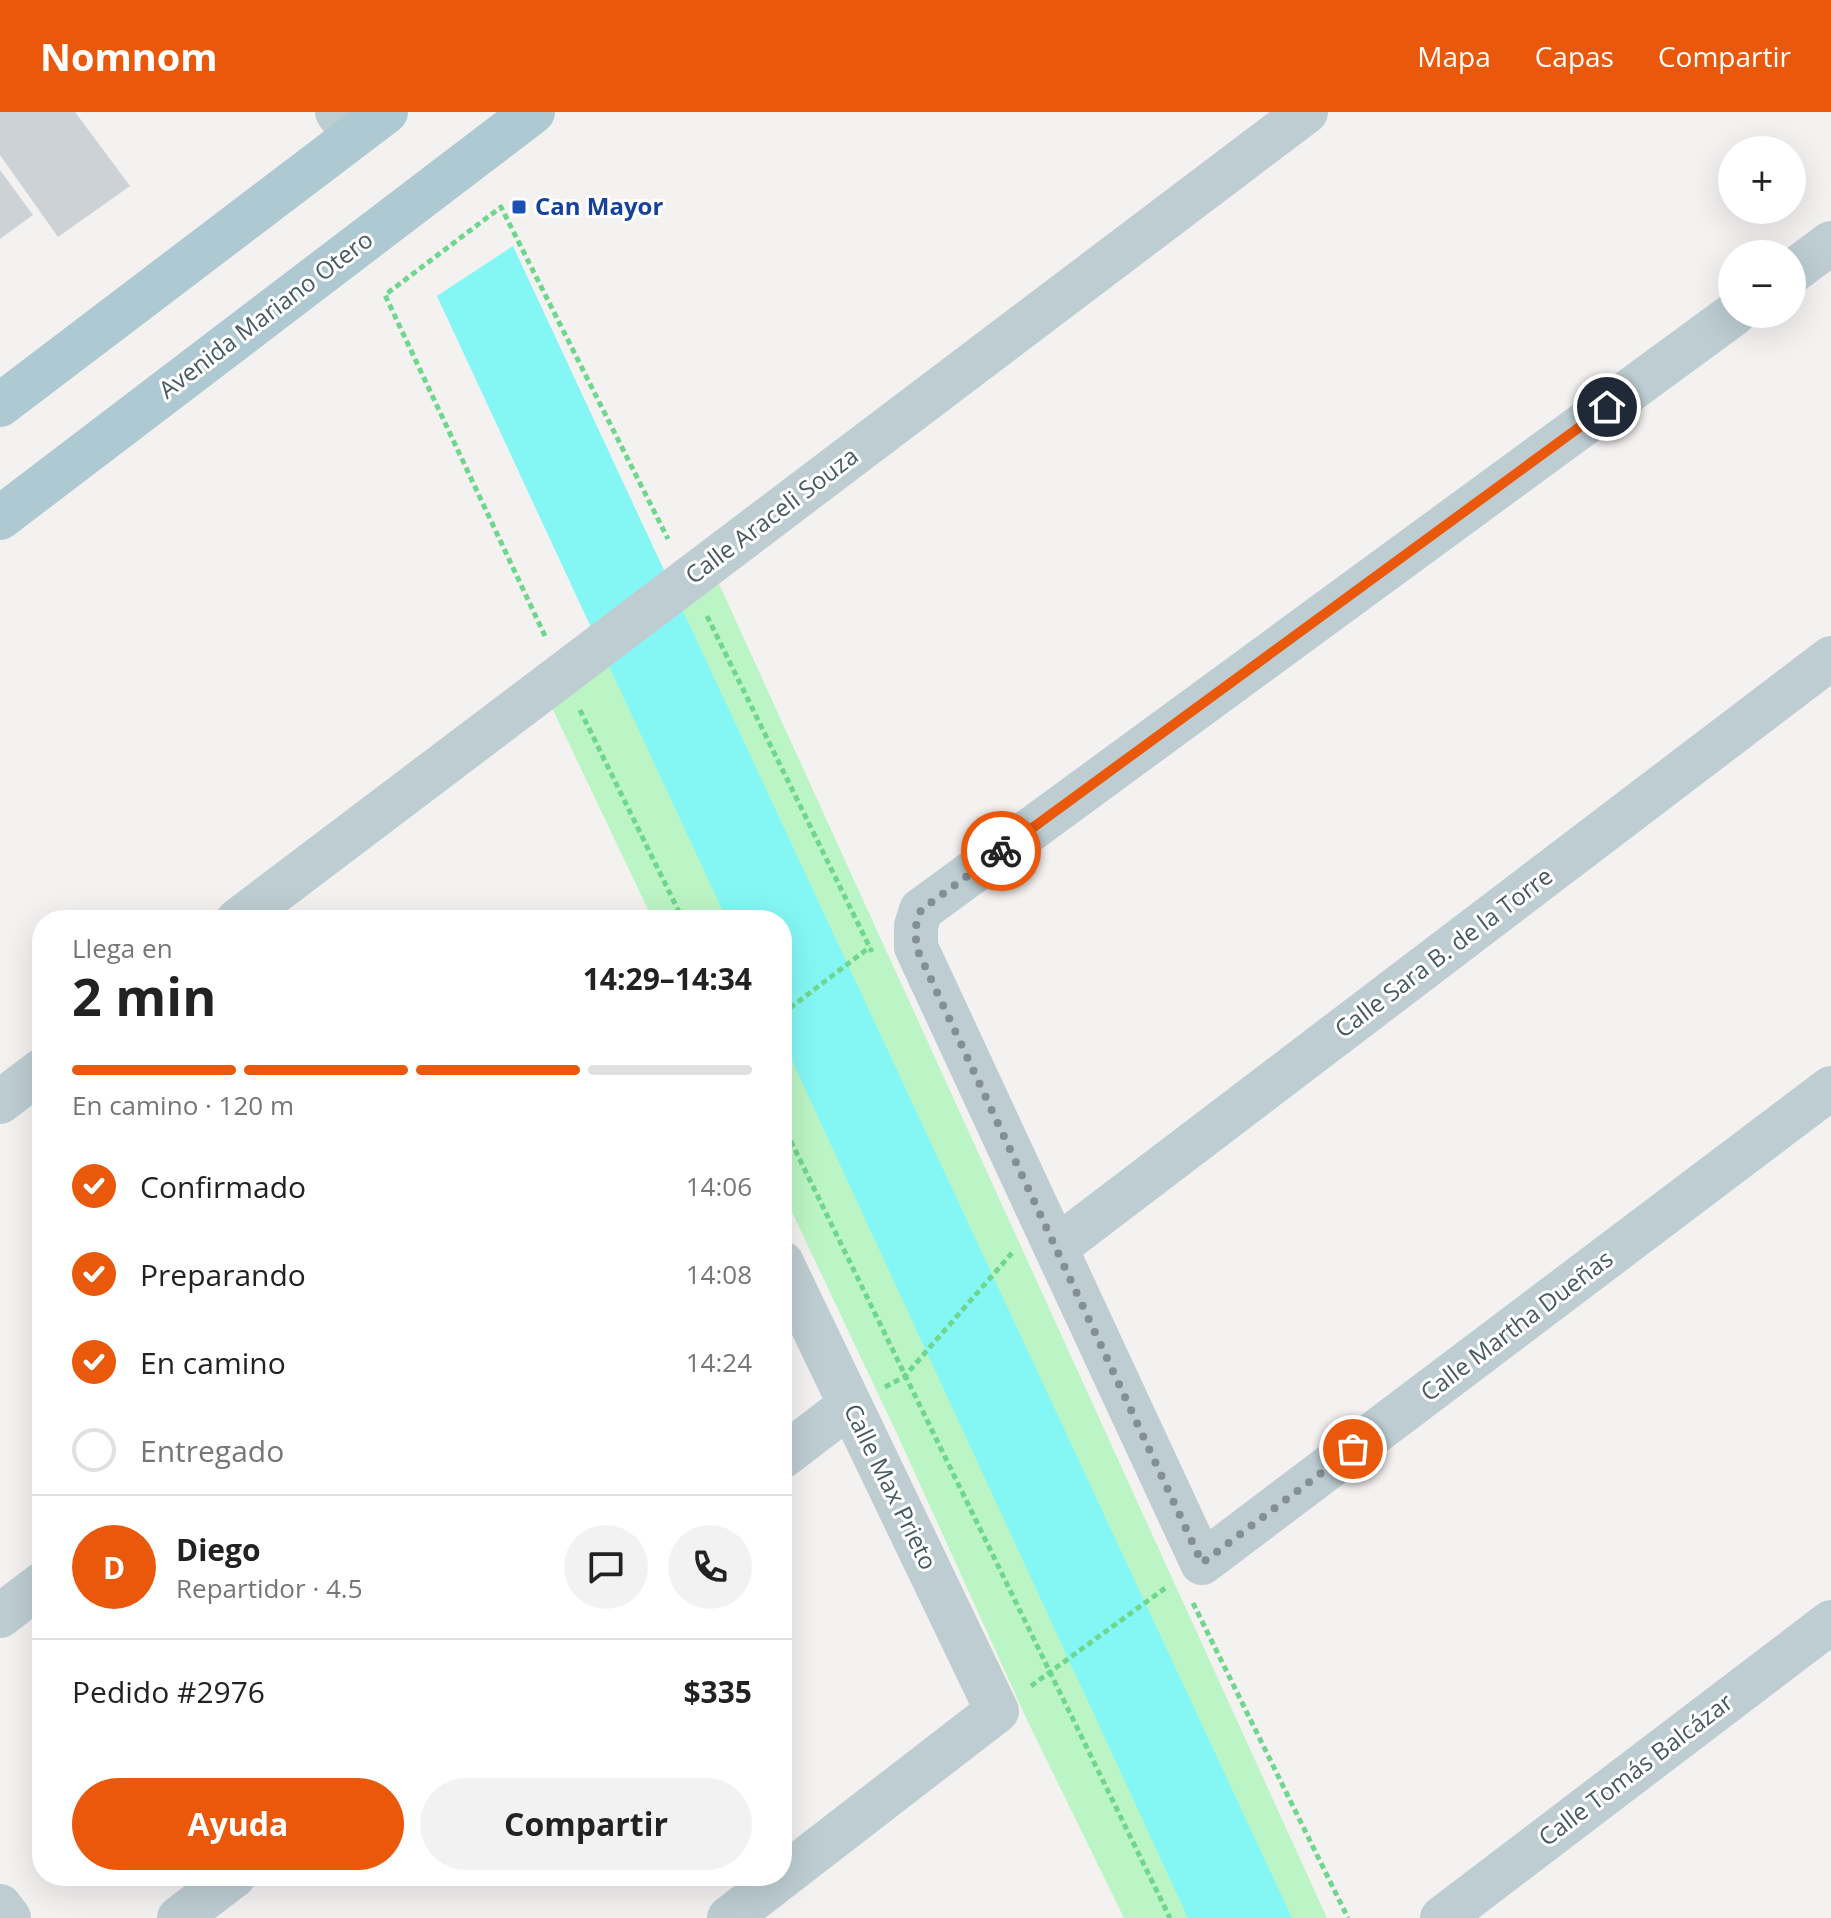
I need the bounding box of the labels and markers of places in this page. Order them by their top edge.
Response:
place label: Can Mayor [535,189,663,222]
marker: Can Mayor [510,198,528,216]
pin [1573,373,1641,441]
pin [1319,1415,1387,1483]

